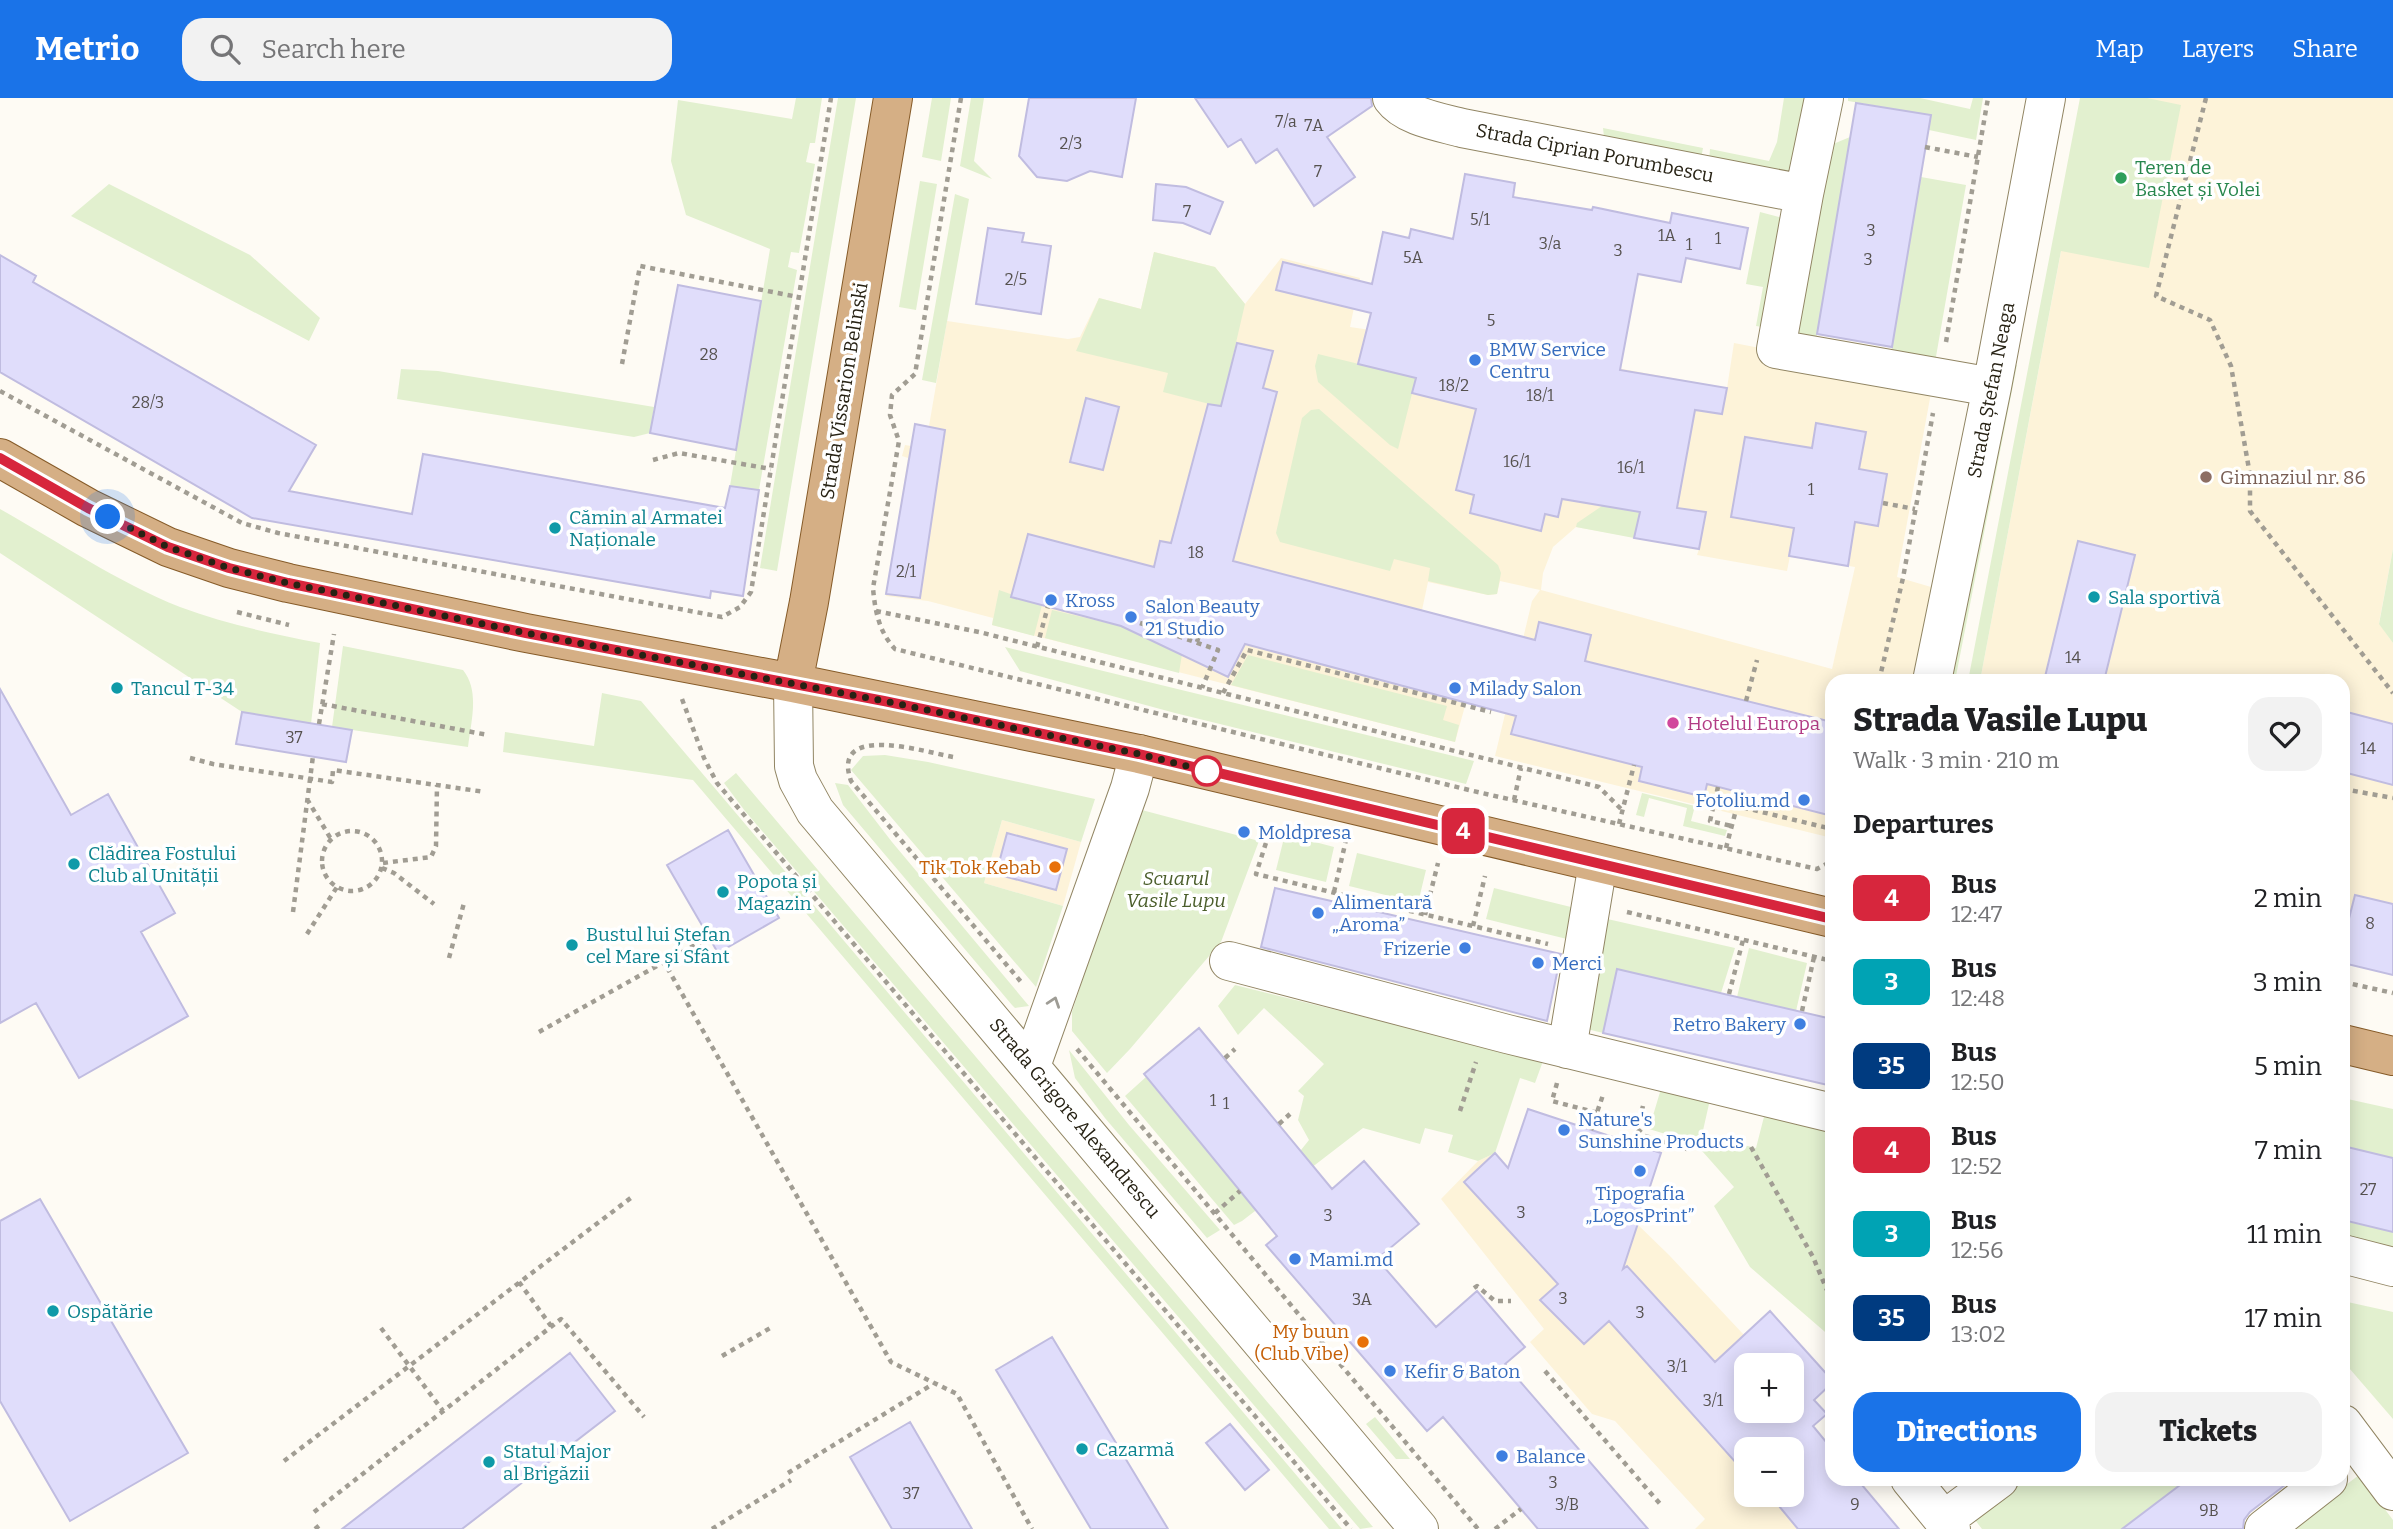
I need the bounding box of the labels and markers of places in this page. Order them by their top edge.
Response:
place label: Teren de Basket și Volei [2135,156,2261,201]
marker: Teren de Basket și Volei [2113,170,2129,186]
place label: BMW Service Centru [1489,338,1606,383]
marker: BMW Service Centru [1467,352,1483,368]
place label: Gimnaziul nr. 86 [2220,466,2366,489]
marker: Gimnaziul nr. 86 [2198,469,2214,485]
place label: Cămin al Armatei Naționale [569,506,723,551]
marker: Cămin al Armatei Naționale [547,520,563,536]
place label: Sala sportivă [2108,586,2221,609]
place label: Kross [1065,589,1115,612]
marker: Sala sportivă [2086,589,2102,605]
marker: Kross [1043,592,1059,608]
place label: Salon Beauty 21 Studio [1145,595,1261,640]
marker: Salon Beauty 21 Studio [1123,609,1139,625]
place label: Tancul T-34 [131,677,234,700]
place label: Milady Salon [1469,677,1582,700]
marker: Tancul T-34 [109,680,125,696]
marker: Milady Salon [1447,680,1463,696]
place label: Hotelul Europa [1687,712,1821,735]
marker: Hotelul Europa [1665,715,1681,731]
unlabelled marker [1192,756,1222,786]
place label: Fotoliu.md [1695,789,1790,812]
marker: Fotoliu.md [1796,792,1812,808]
place label: Moldpresa [1258,821,1352,844]
marker: Moldpresa [1236,824,1252,840]
place label: Clădirea Fostului Club al Unității [88,842,237,887]
marker: Clădirea Fostului Club al Unității [66,856,82,872]
place label: Tik Tok Kebab [919,856,1041,879]
marker: Tik Tok Kebab [1047,859,1063,875]
place label: Popota și Magazin [737,870,817,915]
marker: Popota și Magazin [715,884,731,900]
place label: Alimentară „Aroma” [1332,891,1433,936]
marker: Alimentară „Aroma” [1310,905,1326,921]
place label: Bustul lui Ștefan cel Mare și Sfânt [586,923,731,968]
marker: Bustul lui Ștefan cel Mare și Sfânt [564,937,580,953]
place label: Frizerie [1383,937,1451,960]
marker: Frizerie [1457,940,1473,956]
place label: Merci [1552,952,1602,975]
marker: Merci [1530,955,1546,971]
place label: Retro Bakery [1673,1013,1787,1036]
marker: Retro Bakery [1792,1016,1808,1032]
place label: Nature's Sunshine Products [1578,1108,1744,1153]
marker: Nature's Sunshine Products [1556,1122,1572,1138]
marker: Tipografia „LogosPrint” [1632,1163,1648,1179]
place label: Tipografia „LogosPrint” [1586,1182,1694,1227]
place label: Mami.md [1309,1248,1393,1271]
marker: Mami.md [1287,1251,1303,1267]
place label: Ospătărie [67,1300,153,1323]
marker: Ospătărie [45,1303,61,1319]
place label: My buun (Club Vibe) [1254,1320,1349,1365]
marker: My buun (Club Vibe) [1355,1334,1371,1350]
place label: Kefir & Baton [1404,1360,1520,1383]
marker: Kefir & Baton [1382,1363,1398,1379]
place label: Cazarmă [1096,1438,1175,1461]
place label: Statul Major al Brigăzii [503,1440,611,1485]
marker: Cazarmă [1074,1441,1090,1457]
place label: Balance [1516,1445,1586,1468]
marker: Balance [1494,1448,1510,1464]
marker: Statul Major al Brigăzii [481,1454,497,1470]

